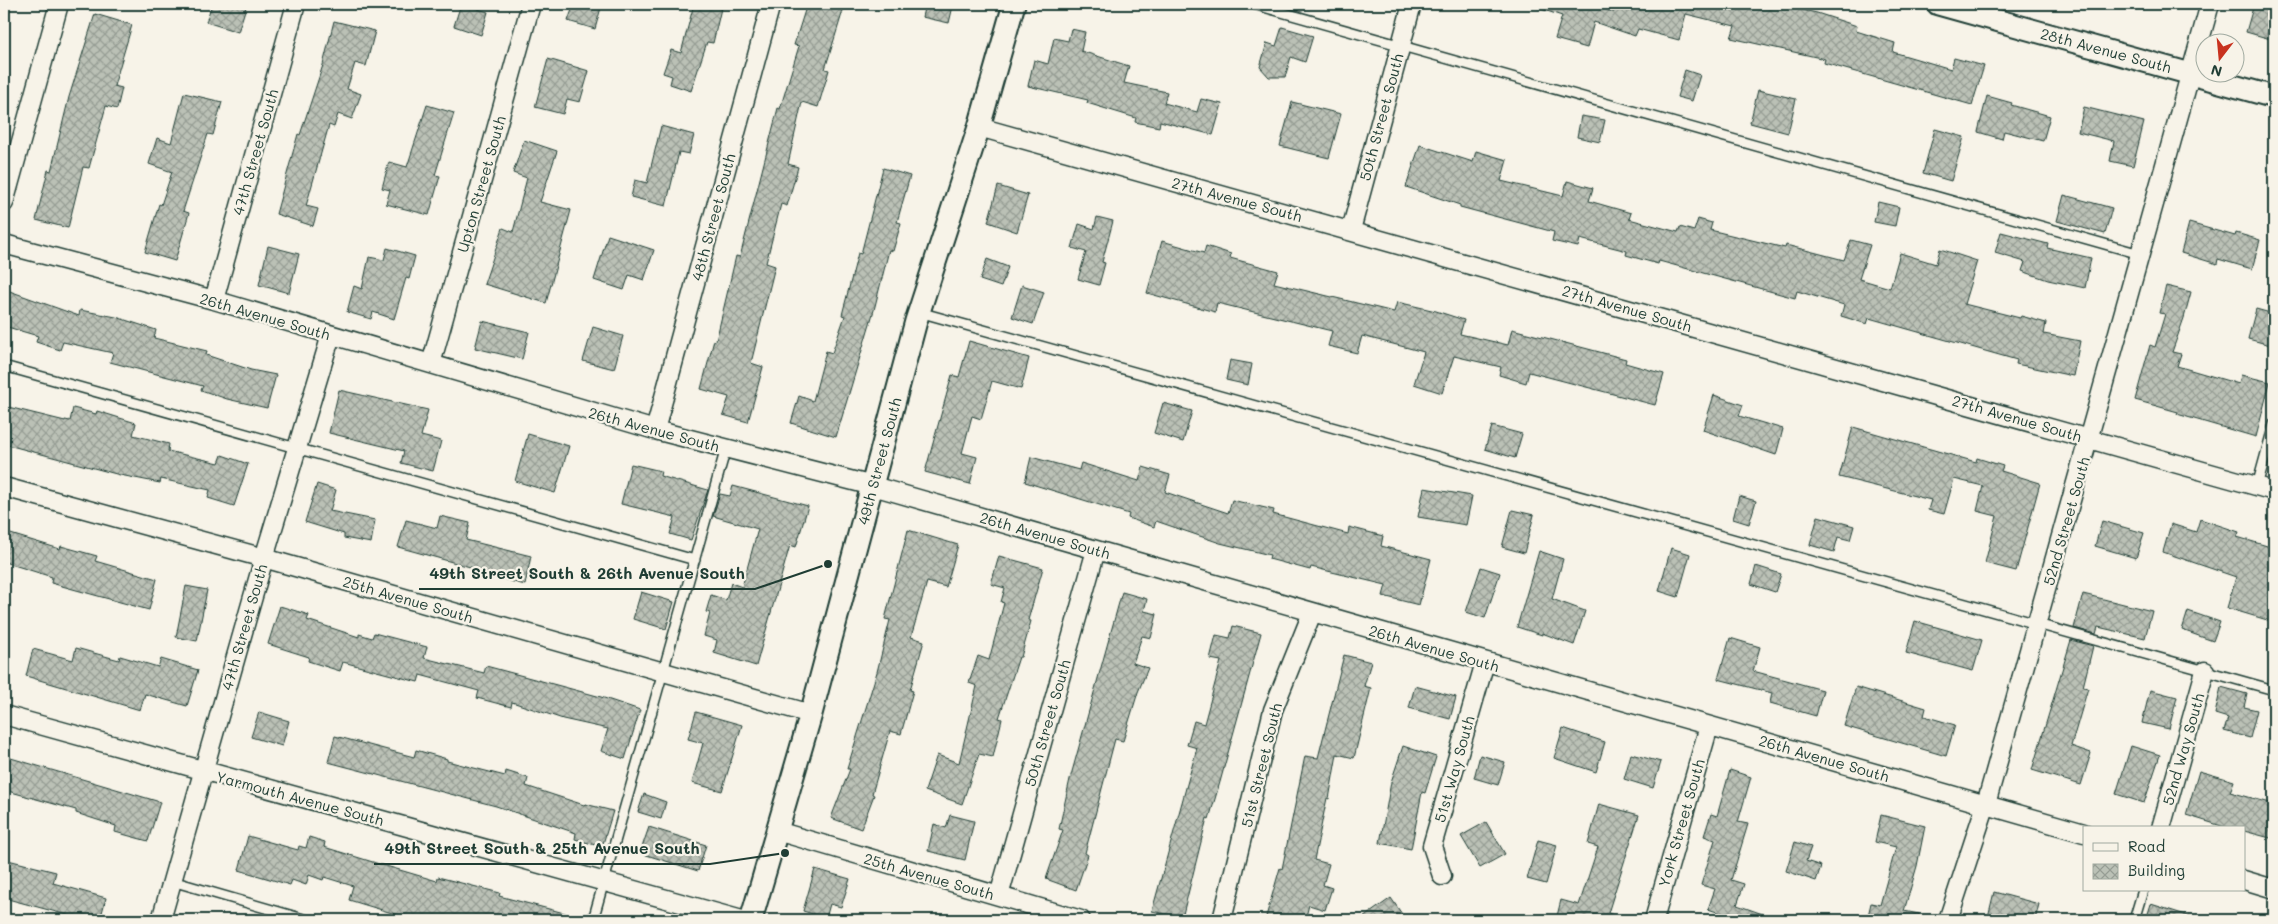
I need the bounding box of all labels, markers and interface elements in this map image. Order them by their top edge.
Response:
street label: 28th Avenue South [2038,23,2174,77]
north arrow [2196,32,2246,82]
street label: 50th Street South [1354,51,1408,183]
text: N [2209,60,2224,82]
street label: 47th Street South [227,87,283,217]
street label: Upton Street South [452,113,510,255]
street label: 48th Street South [686,151,740,283]
street label: 27th Avenue South [1170,172,1304,226]
street label: 27th Avenue South [1560,280,1694,336]
street label: 26th Avenue South [198,288,332,344]
street label: 27th Avenue South [1950,390,2084,446]
street label: 49th Street South [852,395,906,527]
street label: 26th Avenue South [586,402,722,456]
street label: 52nd Street South [2038,454,2094,588]
street label: 26th Avenue South [978,507,1112,563]
callout: 49th Street South & 26th Avenue South [419,558,755,589]
street label: 47th Street South [216,562,272,692]
text: 49th Street South & 26th Avenue South [429,562,745,583]
street label: 25th Avenue South [341,571,475,627]
street label: 26th Avenue South [1367,620,1501,676]
street label: 50th Street South [1019,657,1075,789]
street label: 52nd Way South [2157,691,2209,807]
street label: 51st Street South [1236,701,1286,829]
street label: 51st Way South [1429,713,1479,825]
street label: 26th Avenue South [1757,730,1891,786]
street label: York Street South [1653,757,1709,889]
street label: Yarmouth Avenue South [214,766,386,830]
legend [2083,826,2246,892]
callout: 49th Street South & 25th Avenue South [374,833,710,864]
text: Road [2128,836,2165,856]
text: 49th Street South & 25th Avenue South [384,837,700,858]
street label: 25th Avenue South [862,848,996,904]
text: Building [2128,860,2185,880]

